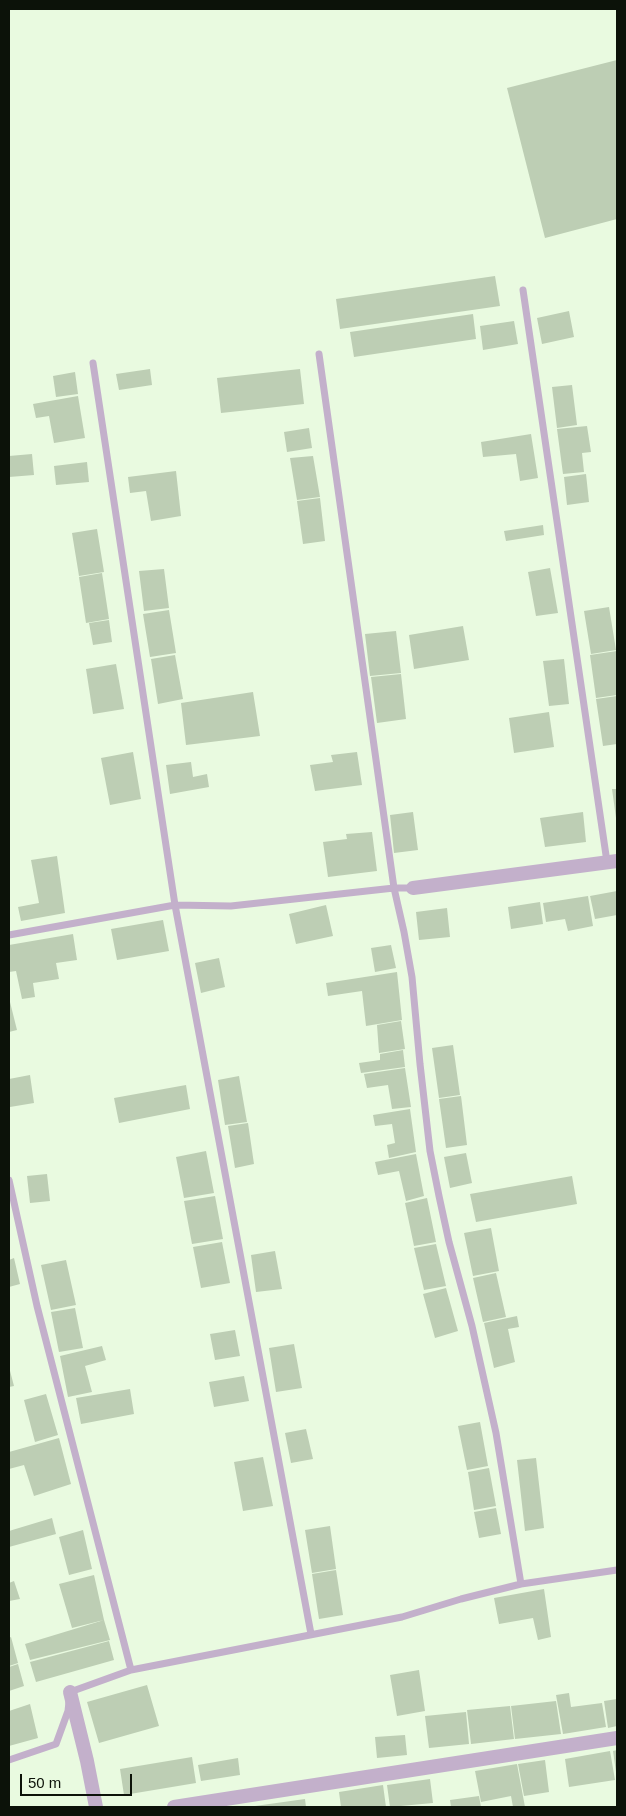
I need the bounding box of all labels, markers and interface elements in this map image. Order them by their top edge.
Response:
scale bar [22,1764,135,1796]
text: 50 m [28,1774,61,1791]

